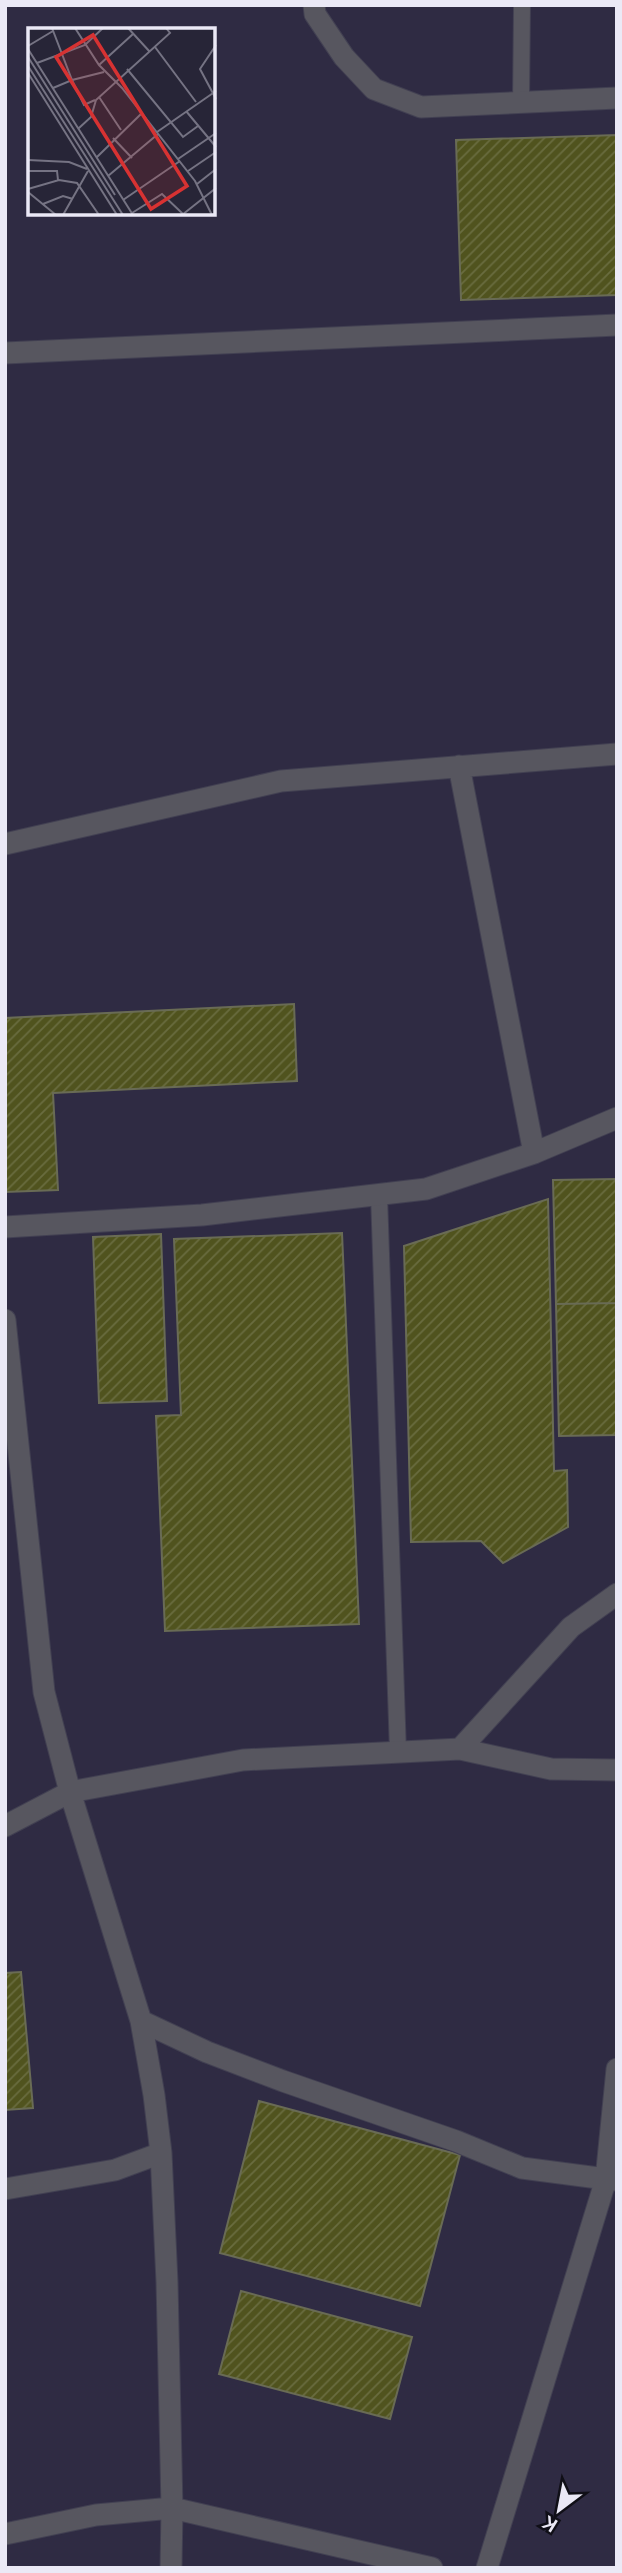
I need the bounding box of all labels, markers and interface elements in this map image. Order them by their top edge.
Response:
inset map [28,28,215,215]
north arrow [524,2475,594,2545]
text: K [539,2512,561,2537]

